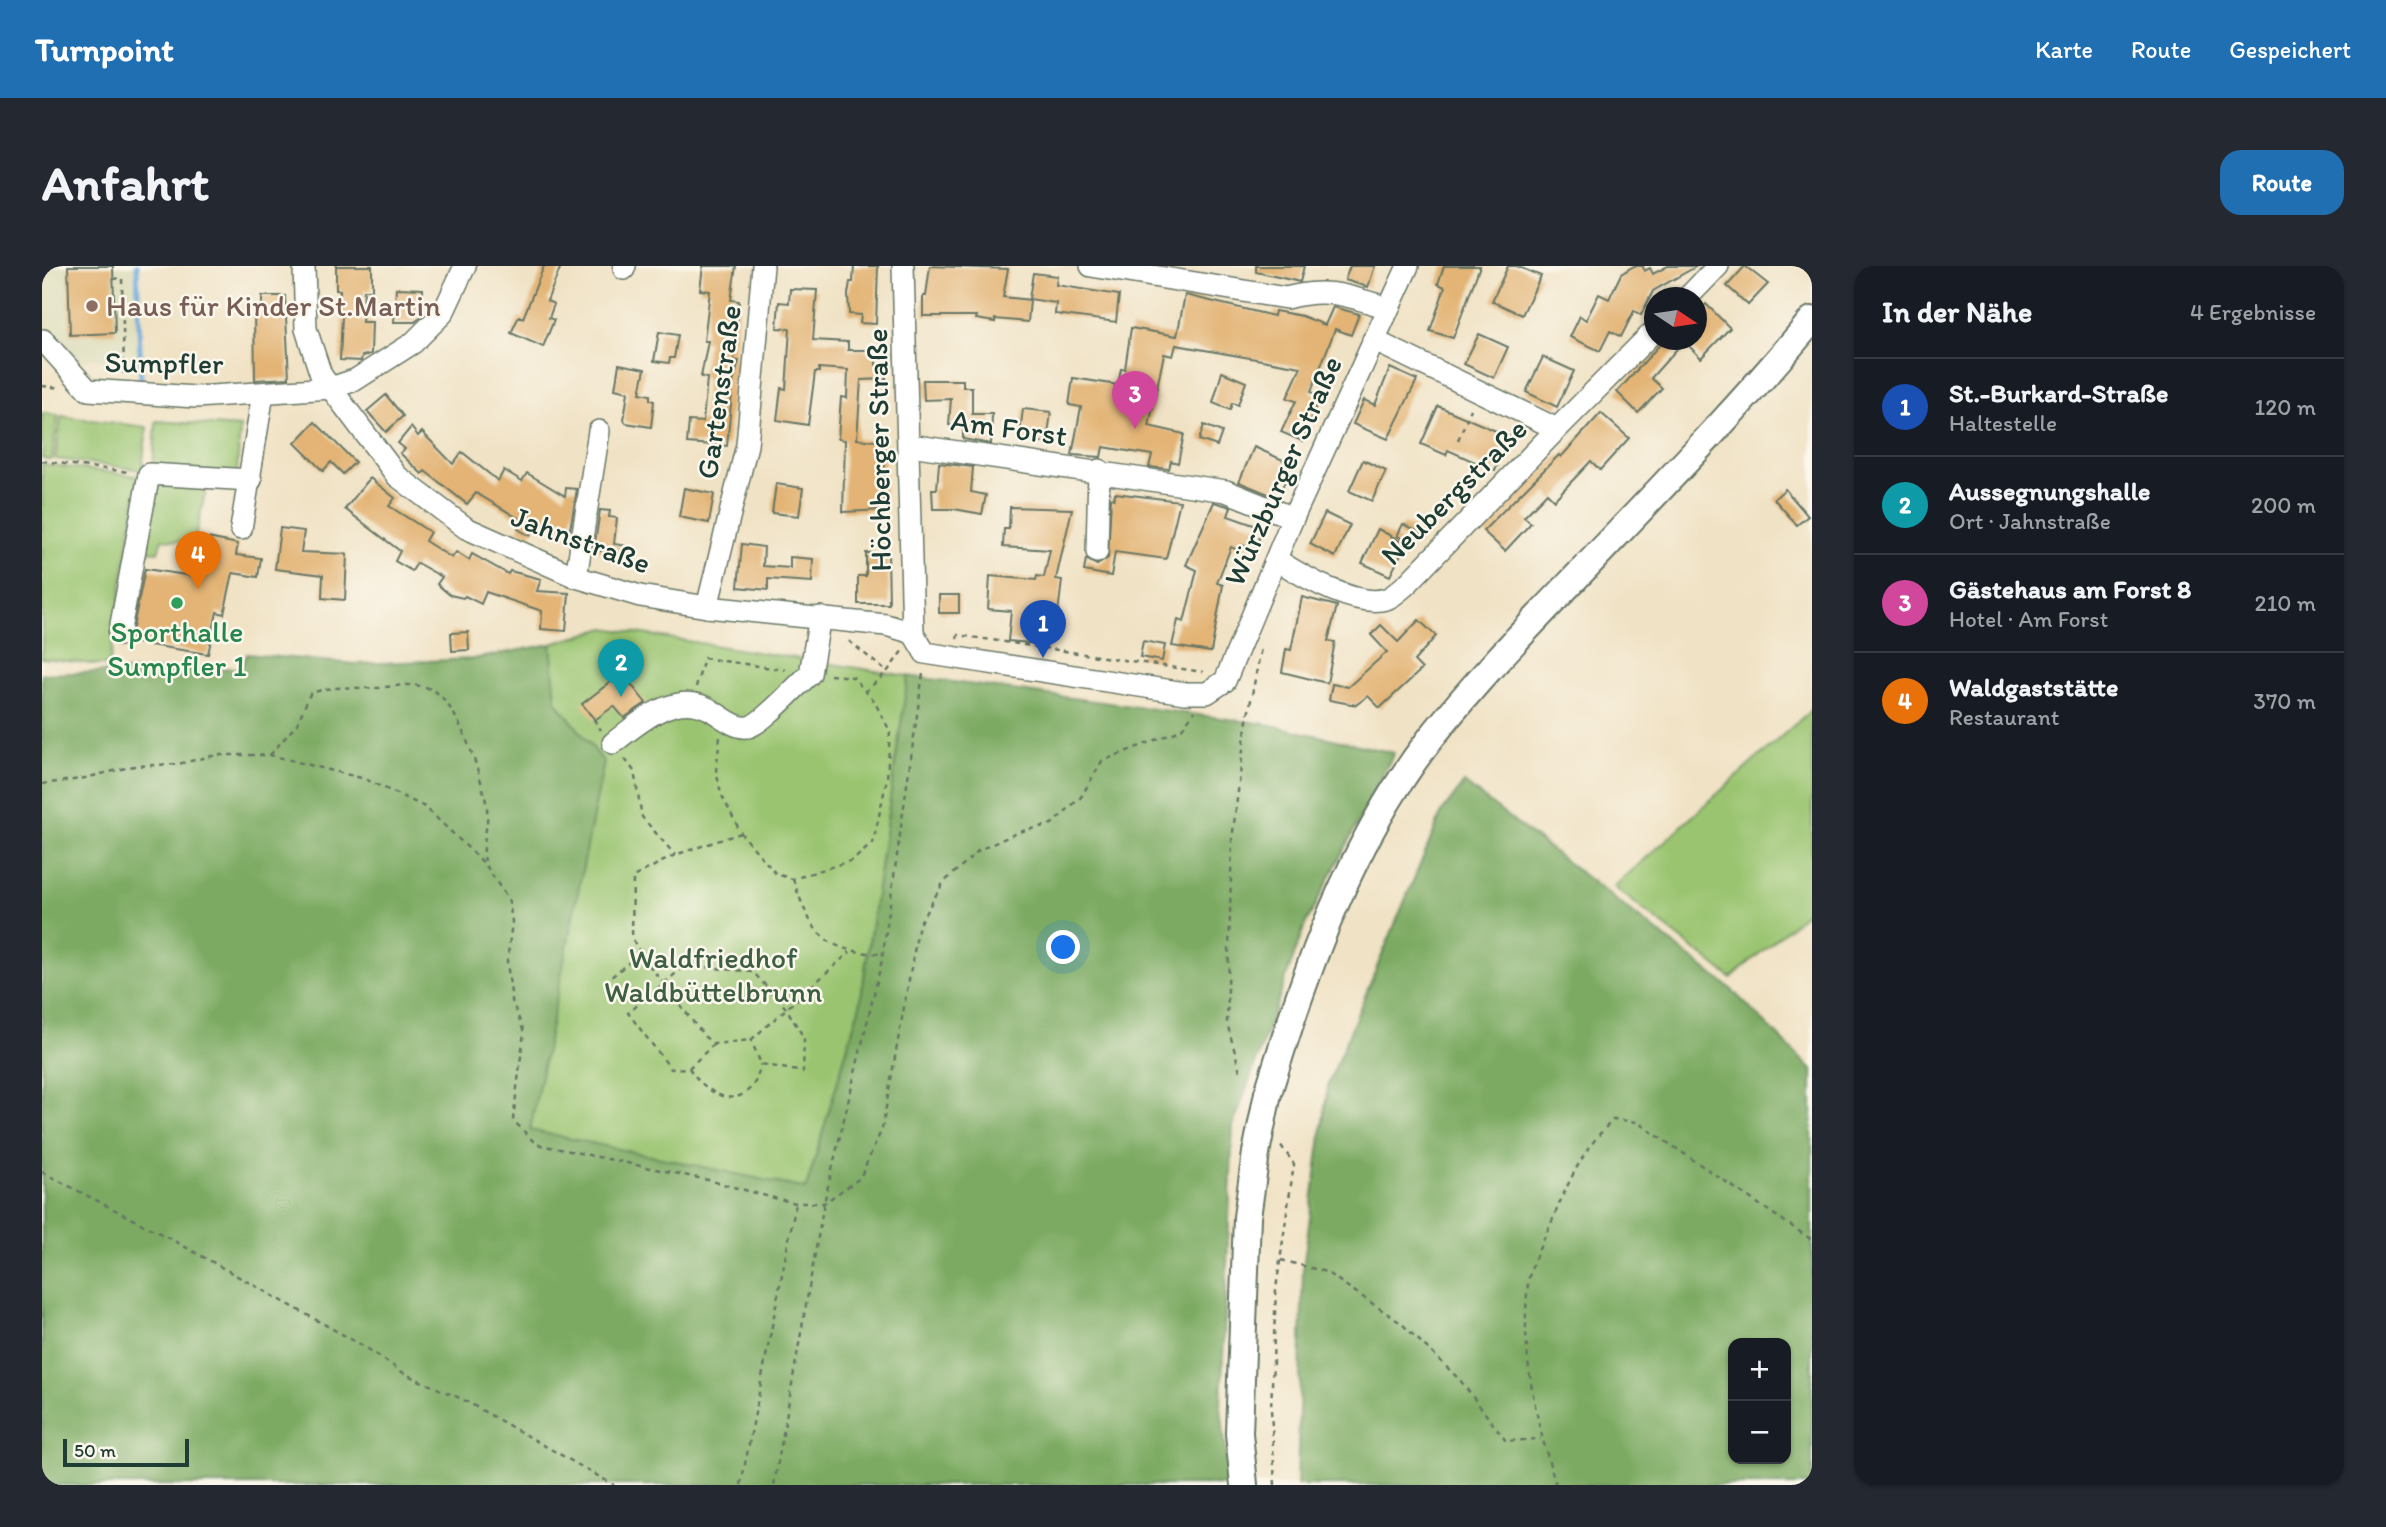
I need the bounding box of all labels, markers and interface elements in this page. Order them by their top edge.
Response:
text: Turnpoint [35,30,174,69]
text: Karte [2035,35,2093,64]
text: Route [2131,35,2191,64]
text: Gespeichert [2229,35,2351,64]
button: Route [2220,150,2344,215]
text: Anfahrt [42,153,209,212]
place label: Haus für Kinder St.Martin [106,287,441,324]
north arrow [1644,287,1707,350]
text: In der Nähe [1882,293,2032,330]
marker: Haus für Kinder St.Martin [84,298,100,314]
text: 4 Ergebnisse [2190,298,2316,326]
street label: Gartenstraße [688,302,749,481]
street label: Höchberger Straße [858,328,899,572]
street label: Sumpfler [104,343,224,382]
street label: Würzburger Straße [1215,350,1350,592]
pin: 3 [1112,371,1158,429]
text: St.-Burkard-Straße [1949,377,2168,409]
text: 1 [1900,393,1910,421]
text: 120 m [2255,393,2316,421]
street label: Am Forst [949,401,1070,454]
text: Haltestelle [1949,409,2057,437]
street label: Neubergstraße [1373,411,1535,573]
text: Aussegnungshalle [1949,475,2150,507]
text: 2 [1899,491,1911,519]
text: 200 m [2251,491,2316,519]
street label: Jahnstraße [506,497,656,582]
text: Ort · Jahnstraße [1949,507,2111,535]
pin: 4 [175,531,221,589]
text: Gästehaus am Forst 8 [1949,573,2191,605]
text: 3 [1899,589,1911,617]
text: 210 m [2255,589,2316,617]
marker: Sporthalle Sumpfler 1 [169,595,185,611]
pin: 1 [1020,600,1066,658]
text: Hotel · Am Forst [1949,605,2108,633]
place label: Sporthalle Sumpfler 1 [107,613,247,684]
pin: 2 [598,639,644,697]
text: Waldgaststätte [1949,671,2118,703]
text: 4 [1898,687,1912,715]
text: 370 m [2253,687,2316,715]
text: Restaurant [1949,703,2059,731]
your location [1046,930,1080,964]
park label: Waldfriedhof Waldbüttelbrunn [604,939,822,1010]
map controls [1728,1338,1791,1464]
button: + [1728,1338,1791,1401]
button: − [1728,1401,1791,1464]
scale bar [63,1436,189,1468]
text: 50 m [74,1439,116,1462]

